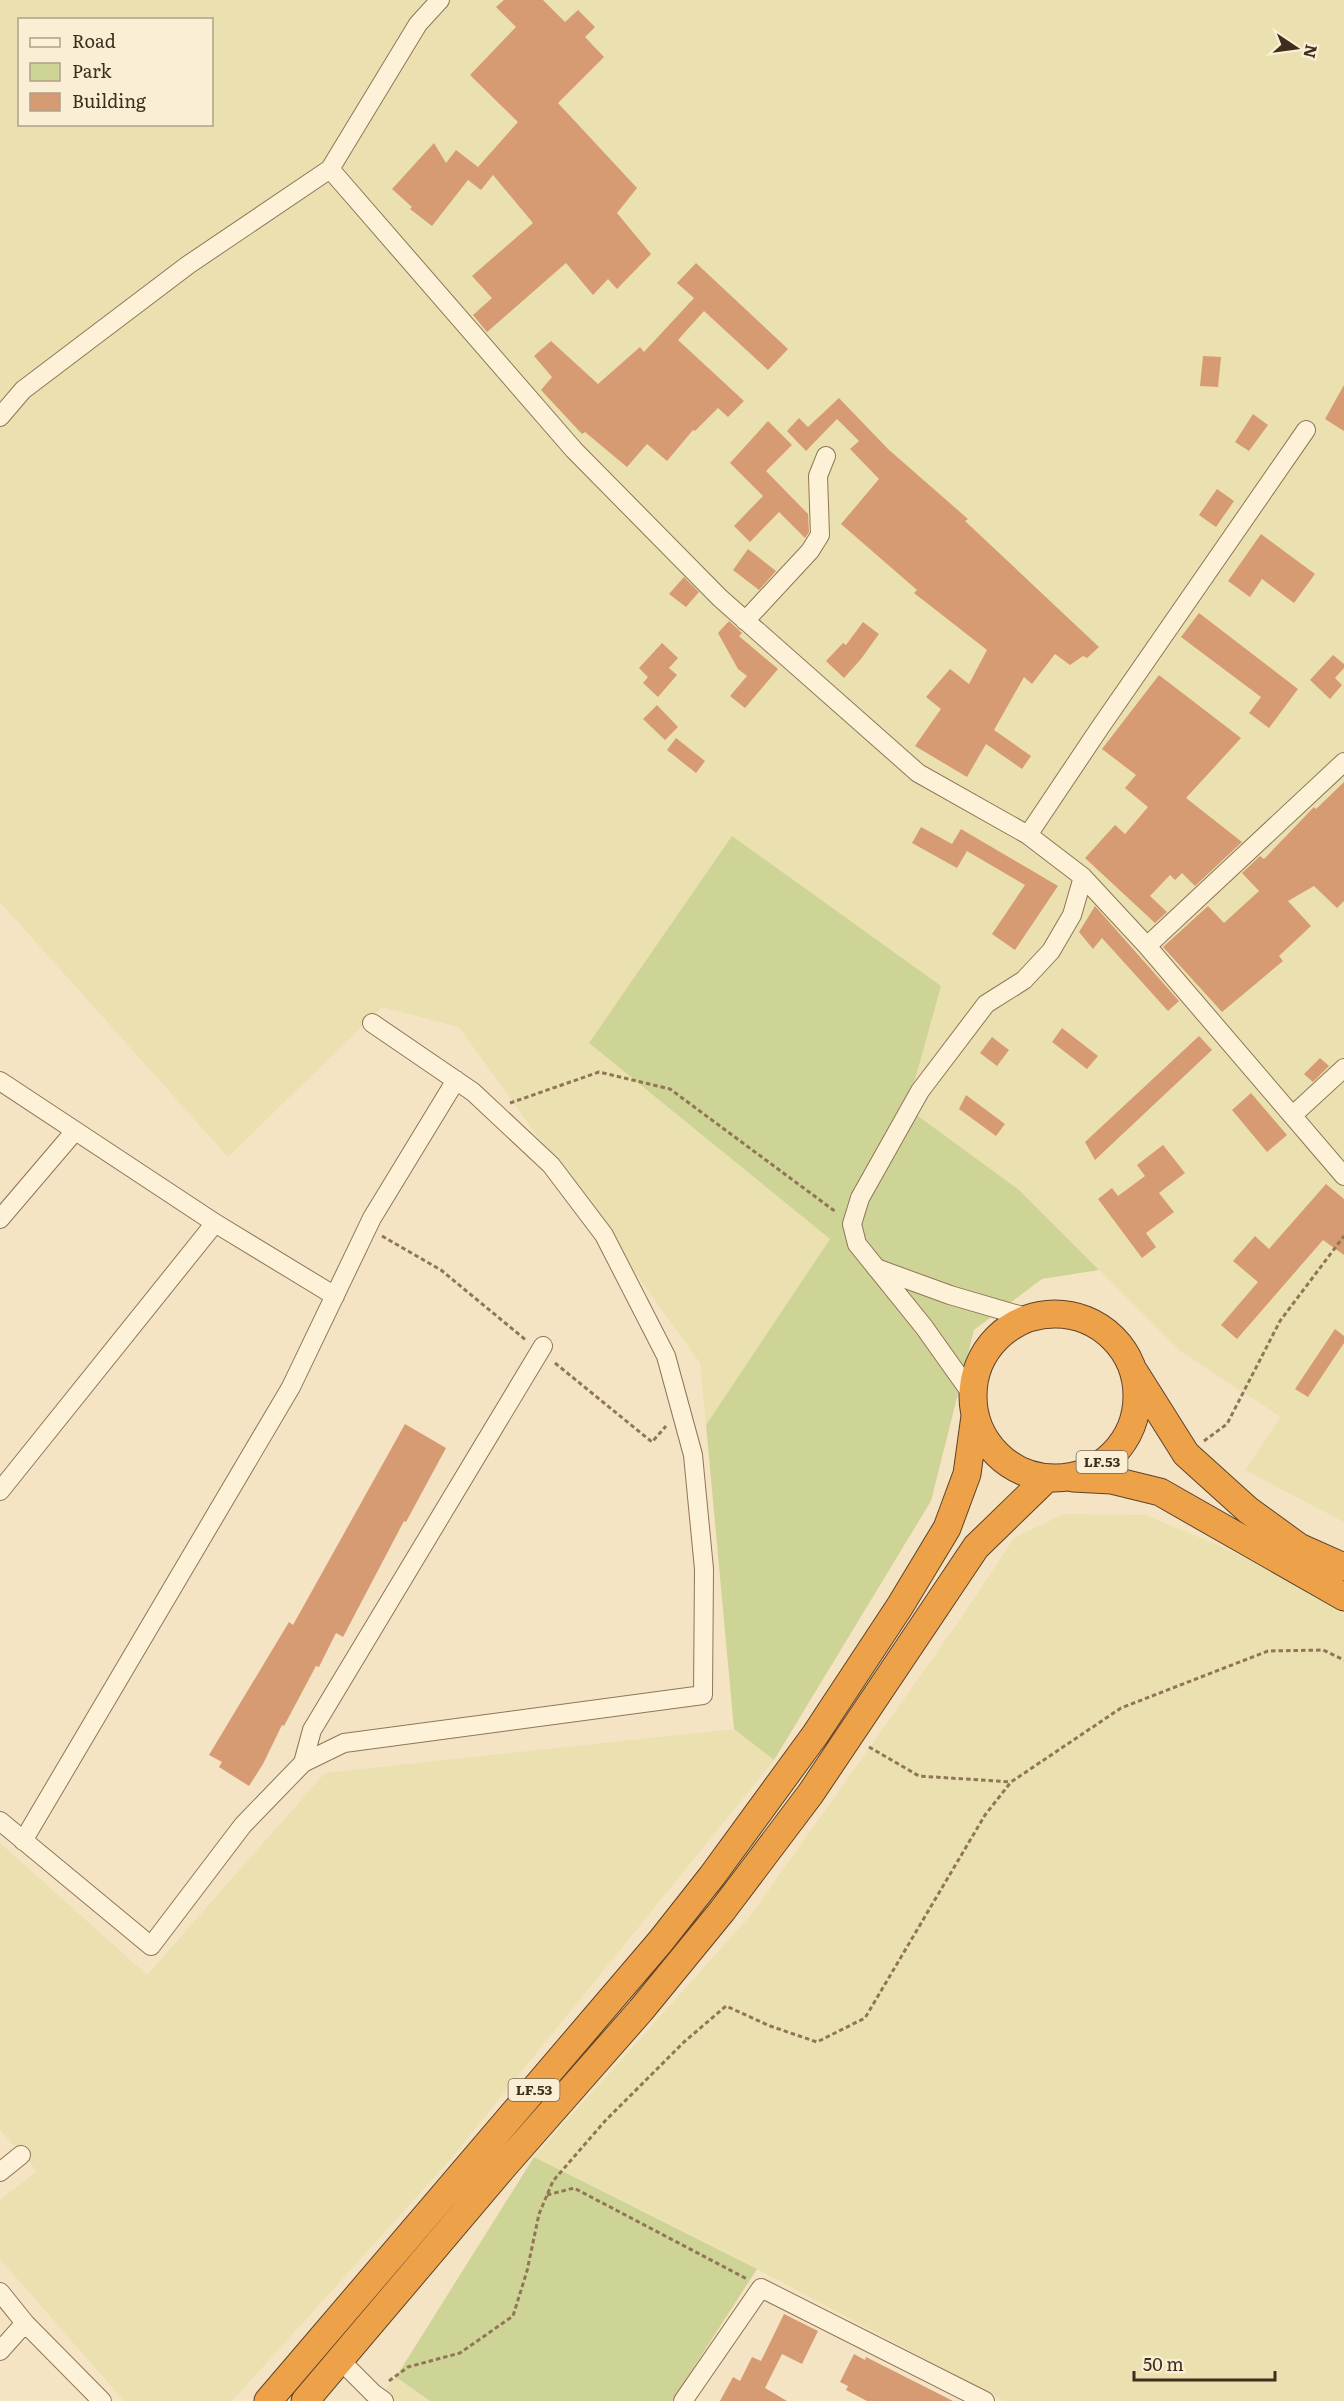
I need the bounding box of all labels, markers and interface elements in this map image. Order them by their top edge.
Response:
legend [18,18,213,126]
north arrow [1266,18,1326,78]
text: Road [72,27,116,54]
text: N [1298,42,1325,61]
text: Park [72,57,113,84]
text: Building [72,87,147,114]
road number: LF.53 [1076,1451,1128,1473]
road number: LF.53 [508,2079,560,2101]
scale bar [1134,2344,1275,2382]
text: 50 m [1143,2350,1184,2377]

